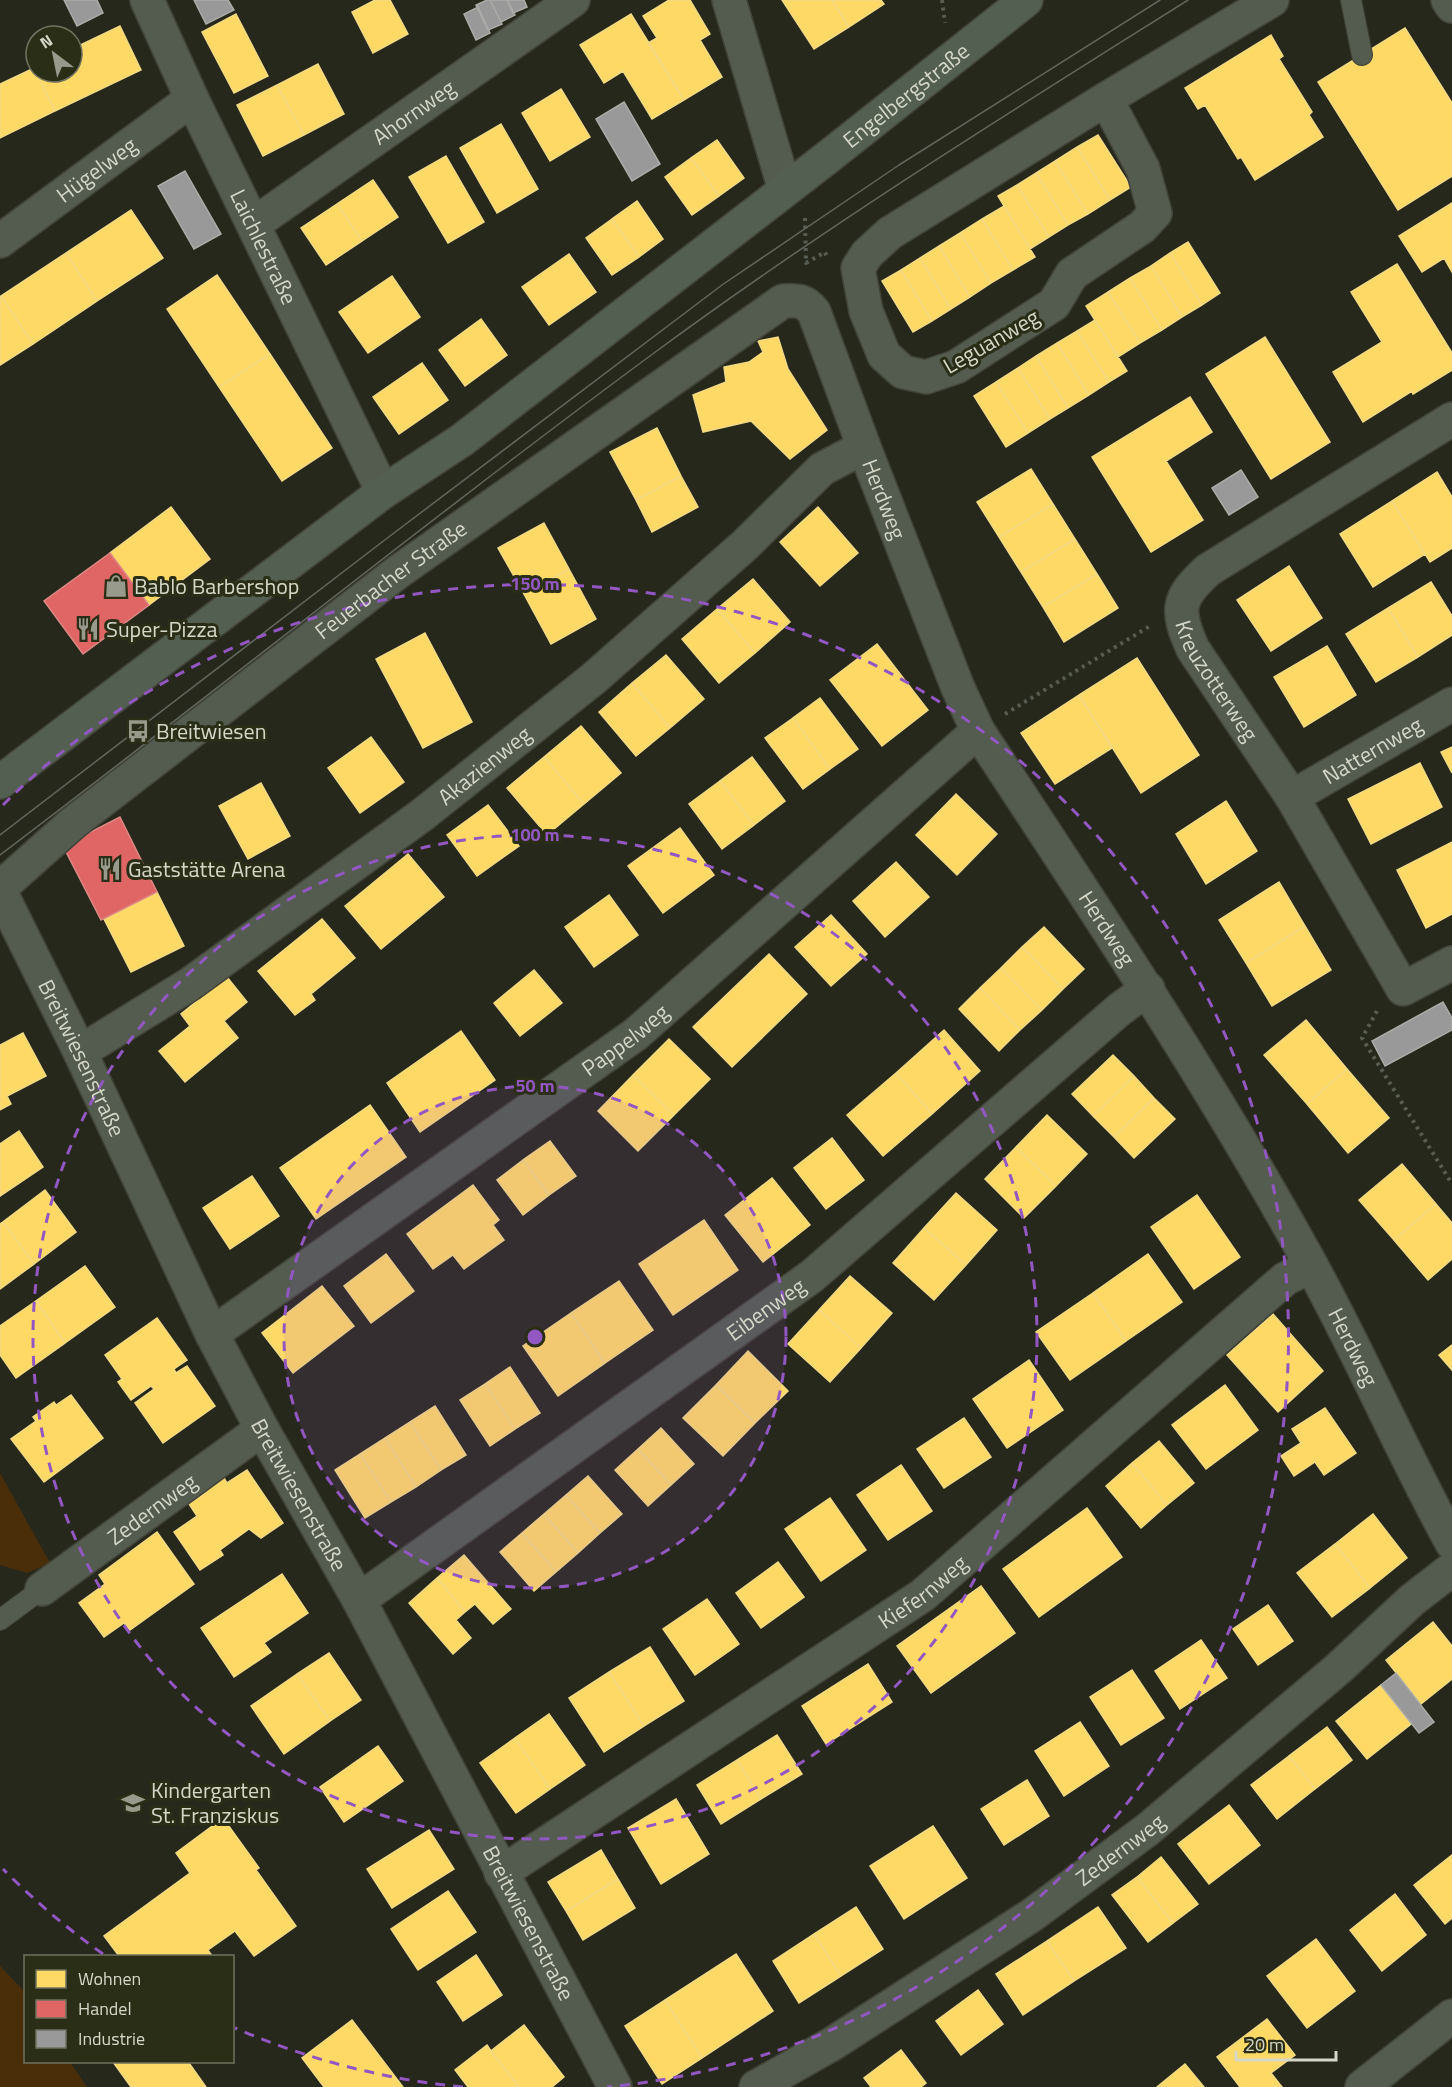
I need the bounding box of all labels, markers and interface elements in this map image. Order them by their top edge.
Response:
north arrow [24,24,84,84]
text: N [35,28,57,54]
street label: Engelbergstraße [835,34,977,156]
street label: Ahornweg [365,71,462,153]
street label: Hügelweg [49,128,144,211]
street label: Laichlestraße [221,183,306,310]
street label: Leguanweg [936,300,1046,382]
street label: Herdweg [853,454,915,544]
street label: Feuerbacher Straße [307,512,474,648]
place label: Bablo Barbershop [134,569,299,603]
text: 150 m [510,570,560,597]
shop icon: Bablo Barbershop [103,573,129,599]
place label: Super-Pizza [106,612,217,646]
restaurant icon: Super-Pizza [75,616,101,642]
street label: Kreuzotterweg [1166,616,1267,748]
street label: Natternweg [1316,708,1429,793]
place label: Breitwiesen [156,714,266,748]
street label: Akazienweg [430,717,539,813]
bus stop icon: Breitwiesen [125,718,151,744]
text: 100 m [510,821,560,848]
place label: Gaststätte Arena [128,852,285,886]
restaurant icon: Gaststätte Arena [97,856,123,882]
street label: Herdweg [1070,884,1144,973]
street label: Breitwiesenstraße [30,973,134,1142]
street label: Pappelweg [574,996,676,1085]
text: 50 m [515,1072,555,1099]
street label: Eibenweg [719,1269,812,1349]
street label: Herdweg [1319,1302,1387,1392]
centre of rings [525,1327,545,1347]
street label: Breitwiesenstraße [242,1412,356,1577]
street label: Zedernweg [100,1465,204,1553]
street label: Kiefernweg [871,1547,975,1637]
place label: Kindergarten St. Franziskus [151,1773,279,1832]
school or university icon: Kindergarten St. Franziskus [120,1790,146,1816]
street label: Zedernweg [1068,1805,1172,1894]
street label: Breitwiesenstraße [474,1839,584,2007]
legend [24,1955,234,2063]
text: Wohnen [78,1965,141,1992]
text: Handel [78,1995,132,2022]
scale bar [1236,2024,1336,2062]
text: Industrie [78,2025,145,2052]
text: 20 m [1245,2031,1284,2058]

